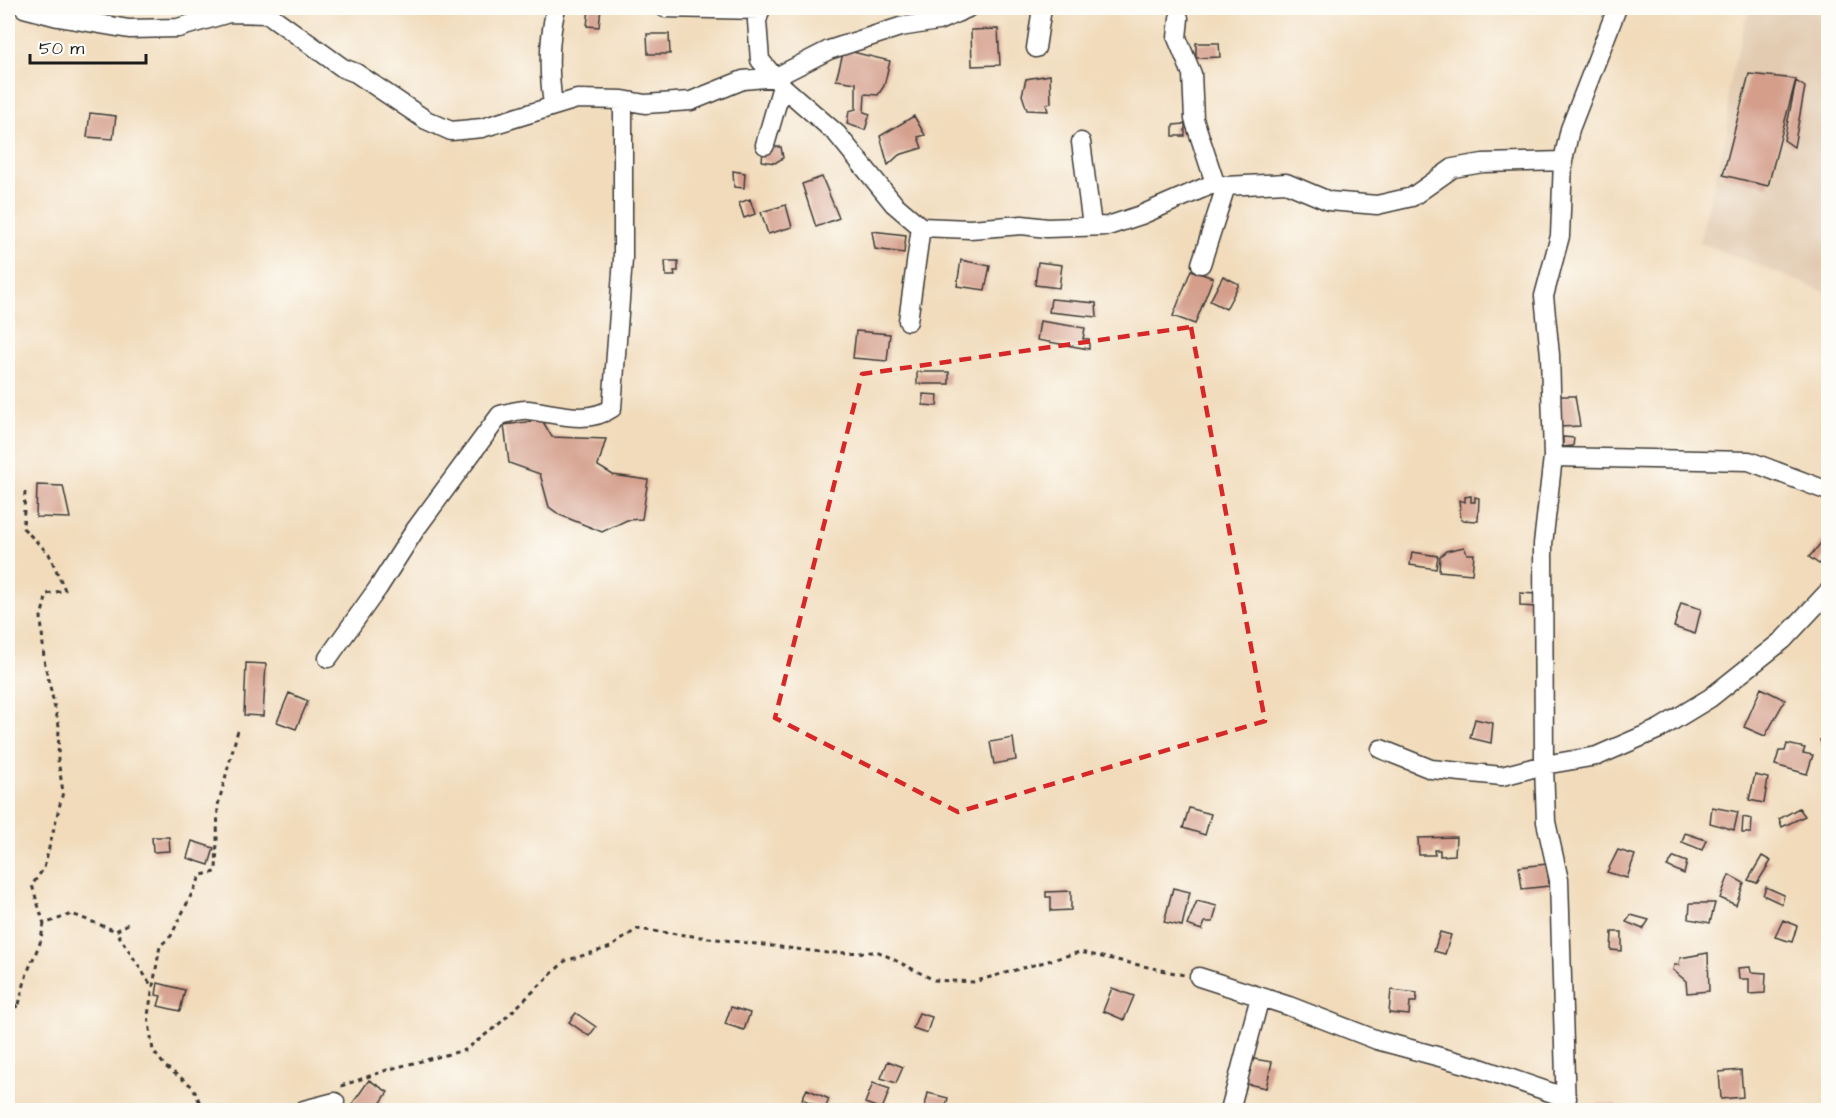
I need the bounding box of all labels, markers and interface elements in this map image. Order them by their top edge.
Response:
scale bar [30,27,146,65]
text: 50 m [39,36,84,61]

